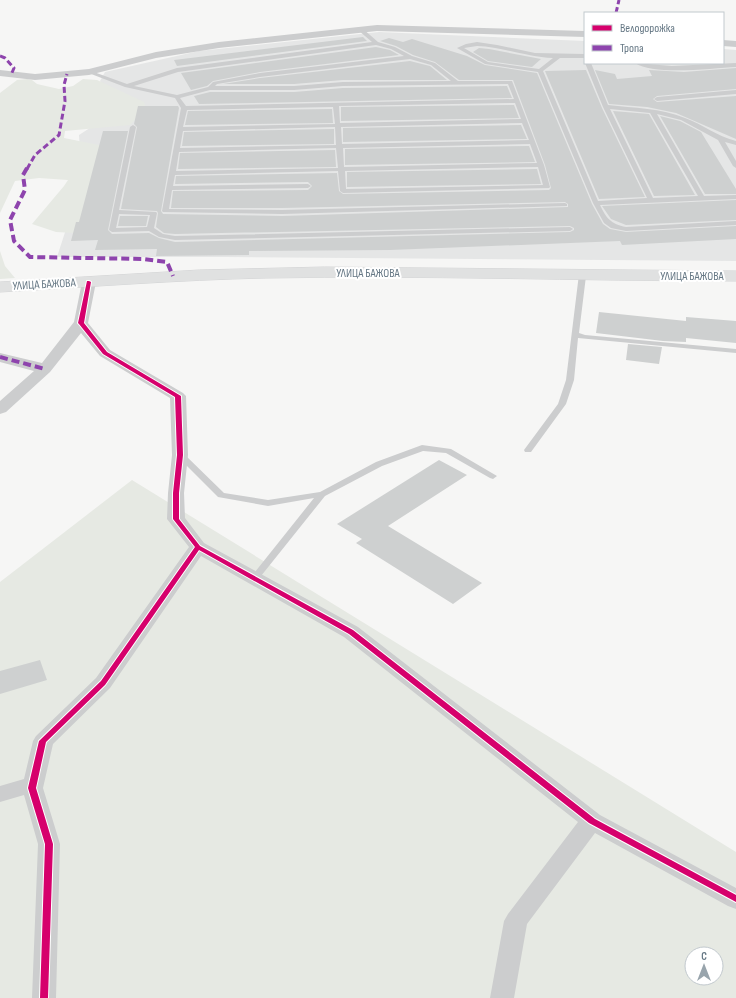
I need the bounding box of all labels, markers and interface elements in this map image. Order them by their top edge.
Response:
legend [584,12,724,64]
text: Велодорожка [620,21,675,36]
text: Тропа [620,41,644,56]
street label: УЛИЦА БАЖОВА [336,266,400,281]
street label: УЛИЦА БАЖОВА [660,269,724,284]
street label: УЛИЦА БАЖОВА [12,275,77,294]
north arrow [684,946,724,986]
text: С [701,950,707,963]

